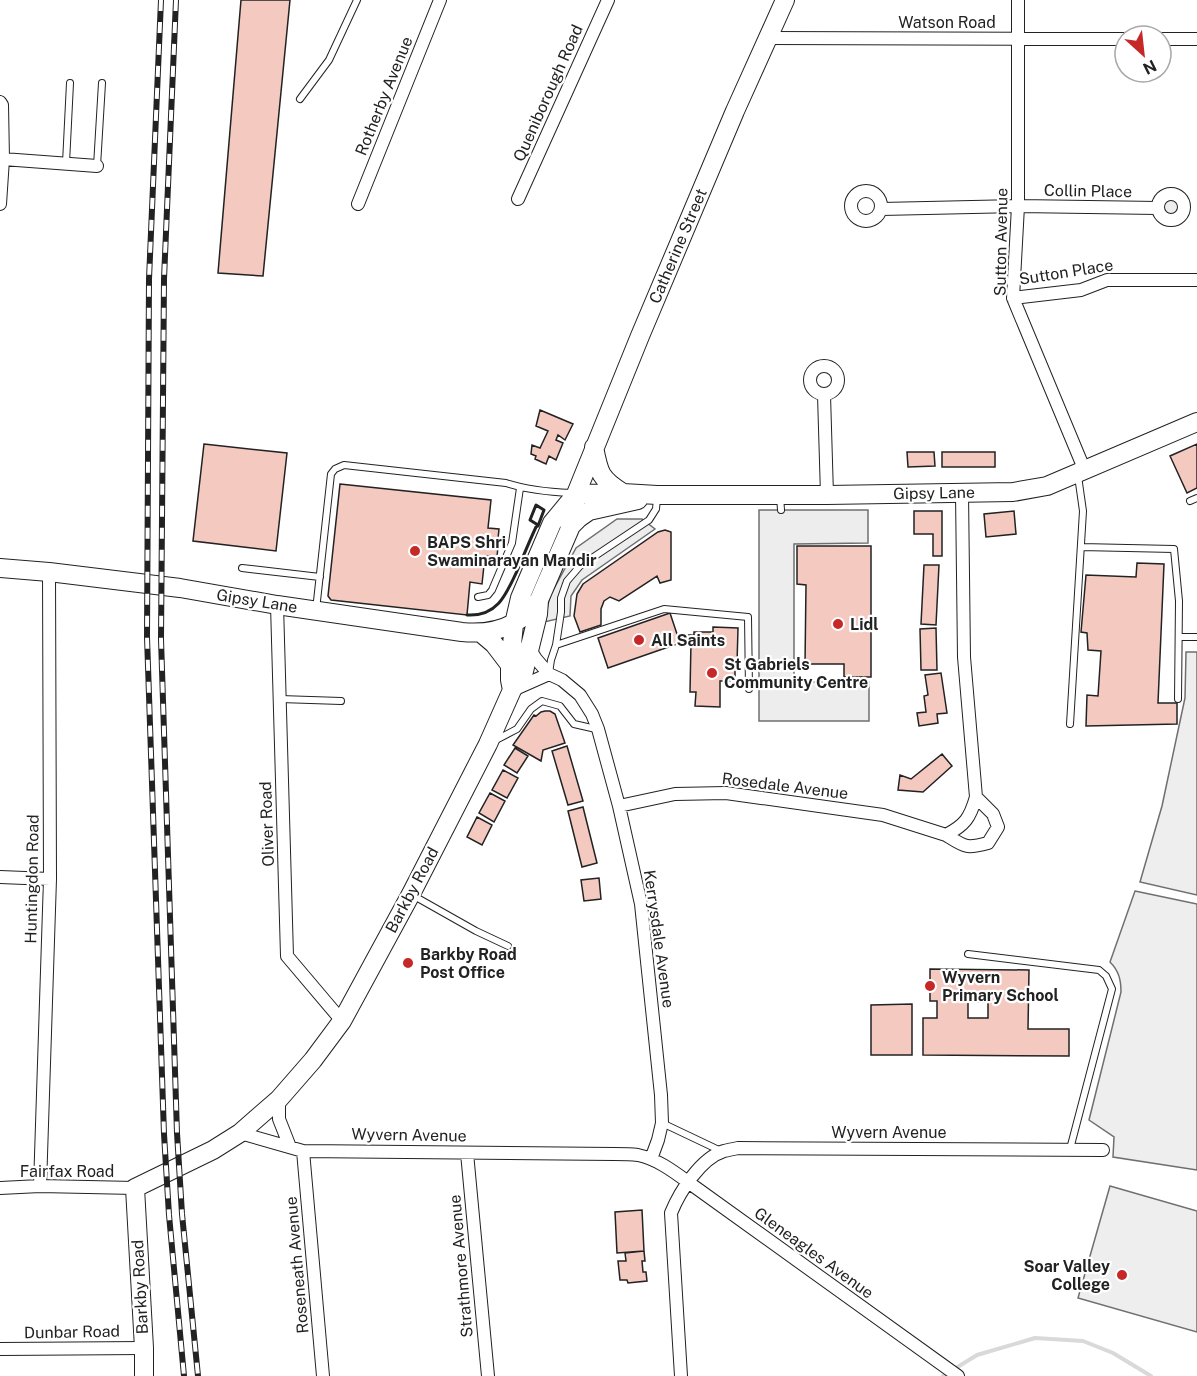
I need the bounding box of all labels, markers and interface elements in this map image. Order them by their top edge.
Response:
street label: Watson Road [898,13,996,32]
street label: Queniborough Road [509,22,587,164]
north arrow [1113,24,1173,84]
street label: Rotherby Avenue [351,34,417,158]
text: N [1140,56,1159,78]
street label: Collin Place [1044,181,1132,201]
street label: Catherine Street [645,186,711,306]
street label: Sutton Avenue [991,188,1011,296]
street label: Sutton Place [1018,255,1114,289]
street label: Gipsy Lane [893,483,975,503]
place label: BAPS Shri Swaminarayan Mandir [427,533,597,570]
marker: BAPS Shri Swaminarayan Mandir [408,544,422,558]
street label: Gipsy Lane [215,585,299,617]
place label: Lidl [850,615,879,634]
marker: Lidl [831,617,845,631]
place label: All Saints [651,631,725,650]
marker: All Saints [632,633,646,647]
place label: St Gabriels Community Centre [724,655,868,692]
marker: St Gabriels Community Centre [705,666,719,680]
street label: Rosedale Avenue [721,769,849,803]
street label: Oliver Road [256,781,278,867]
street label: Huntingdon Road [21,814,43,944]
street label: Barkby Road [381,844,443,936]
street label: Kerrysdale Avenue [640,869,678,1009]
place label: Barkby Road Post Office [420,945,517,982]
marker: Barkby Road Post Office [401,956,415,970]
place label: Wyvern Primary School [942,968,1059,1005]
marker: Wyvern Primary School [923,979,937,993]
street label: Wyvern Avenue [831,1123,947,1142]
street label: Wyvern Avenue [351,1124,467,1146]
street label: Fairfax Road [20,1162,114,1181]
street label: Strathmore Avenue [445,1194,477,1338]
street label: Roseneath Avenue [282,1196,312,1334]
street label: Gleneagles Avenue [751,1203,877,1303]
street label: Barkby Road [128,1239,152,1335]
place label: Soar Valley College [1024,1257,1110,1294]
marker: Soar Valley College [1115,1268,1129,1282]
street label: Dunbar Road [24,1322,120,1342]

